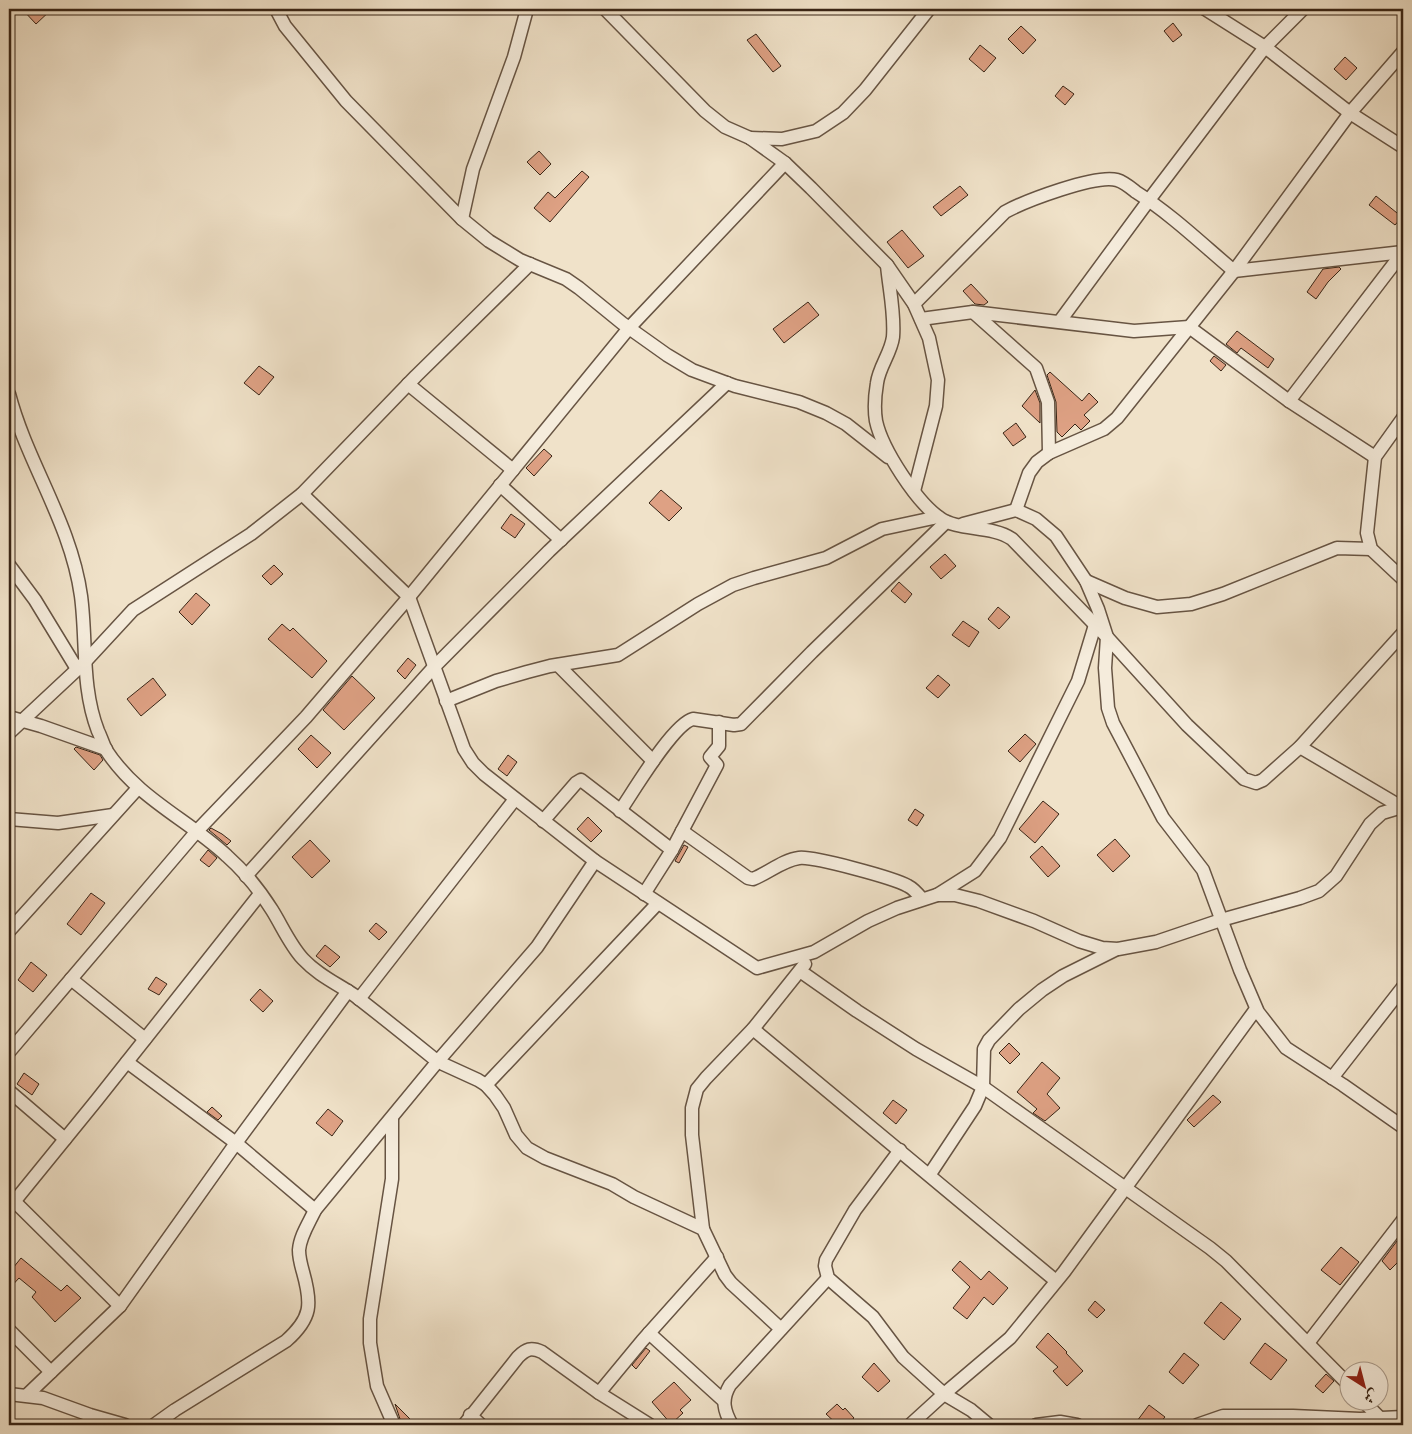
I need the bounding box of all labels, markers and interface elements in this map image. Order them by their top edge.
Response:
north arrow [1340,1362,1390,1412]
text: ش [1361,1385,1383,1408]

